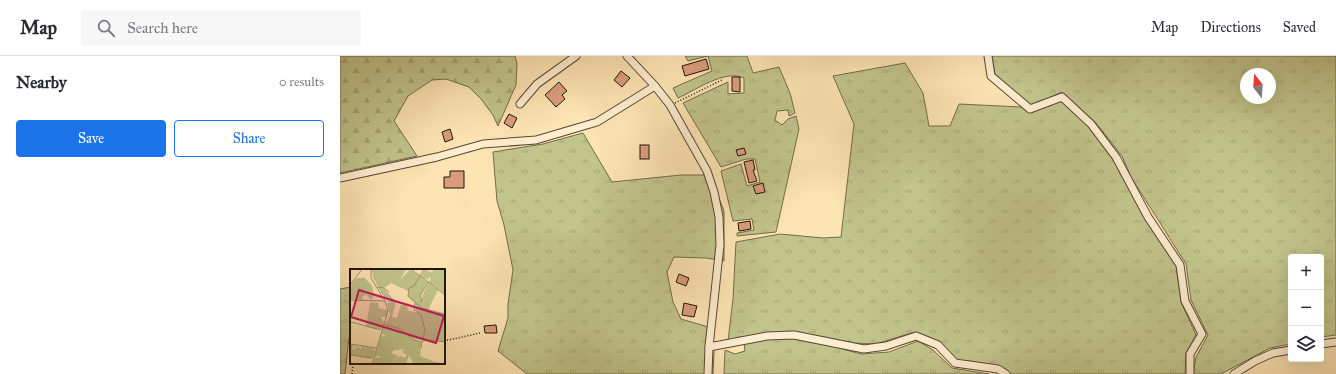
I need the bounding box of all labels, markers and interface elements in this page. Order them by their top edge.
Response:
search box [81,10,361,46]
text: Map [20,16,57,39]
icon: search [95,17,117,39]
text: Search here [127,19,198,37]
text: Map [1151,19,1178,36]
text: Directions [1200,19,1261,36]
text: Saved [1283,19,1316,36]
north arrow [1240,68,1276,104]
text: Nearby [16,72,67,93]
text: 0 results [279,74,324,90]
button: Save [16,120,166,157]
button: Share [174,120,324,157]
map controls [1288,254,1324,362]
button: + [1288,254,1324,290]
inset map [350,269,445,364]
button: − [1288,290,1324,326]
button: layers [1288,326,1324,362]

